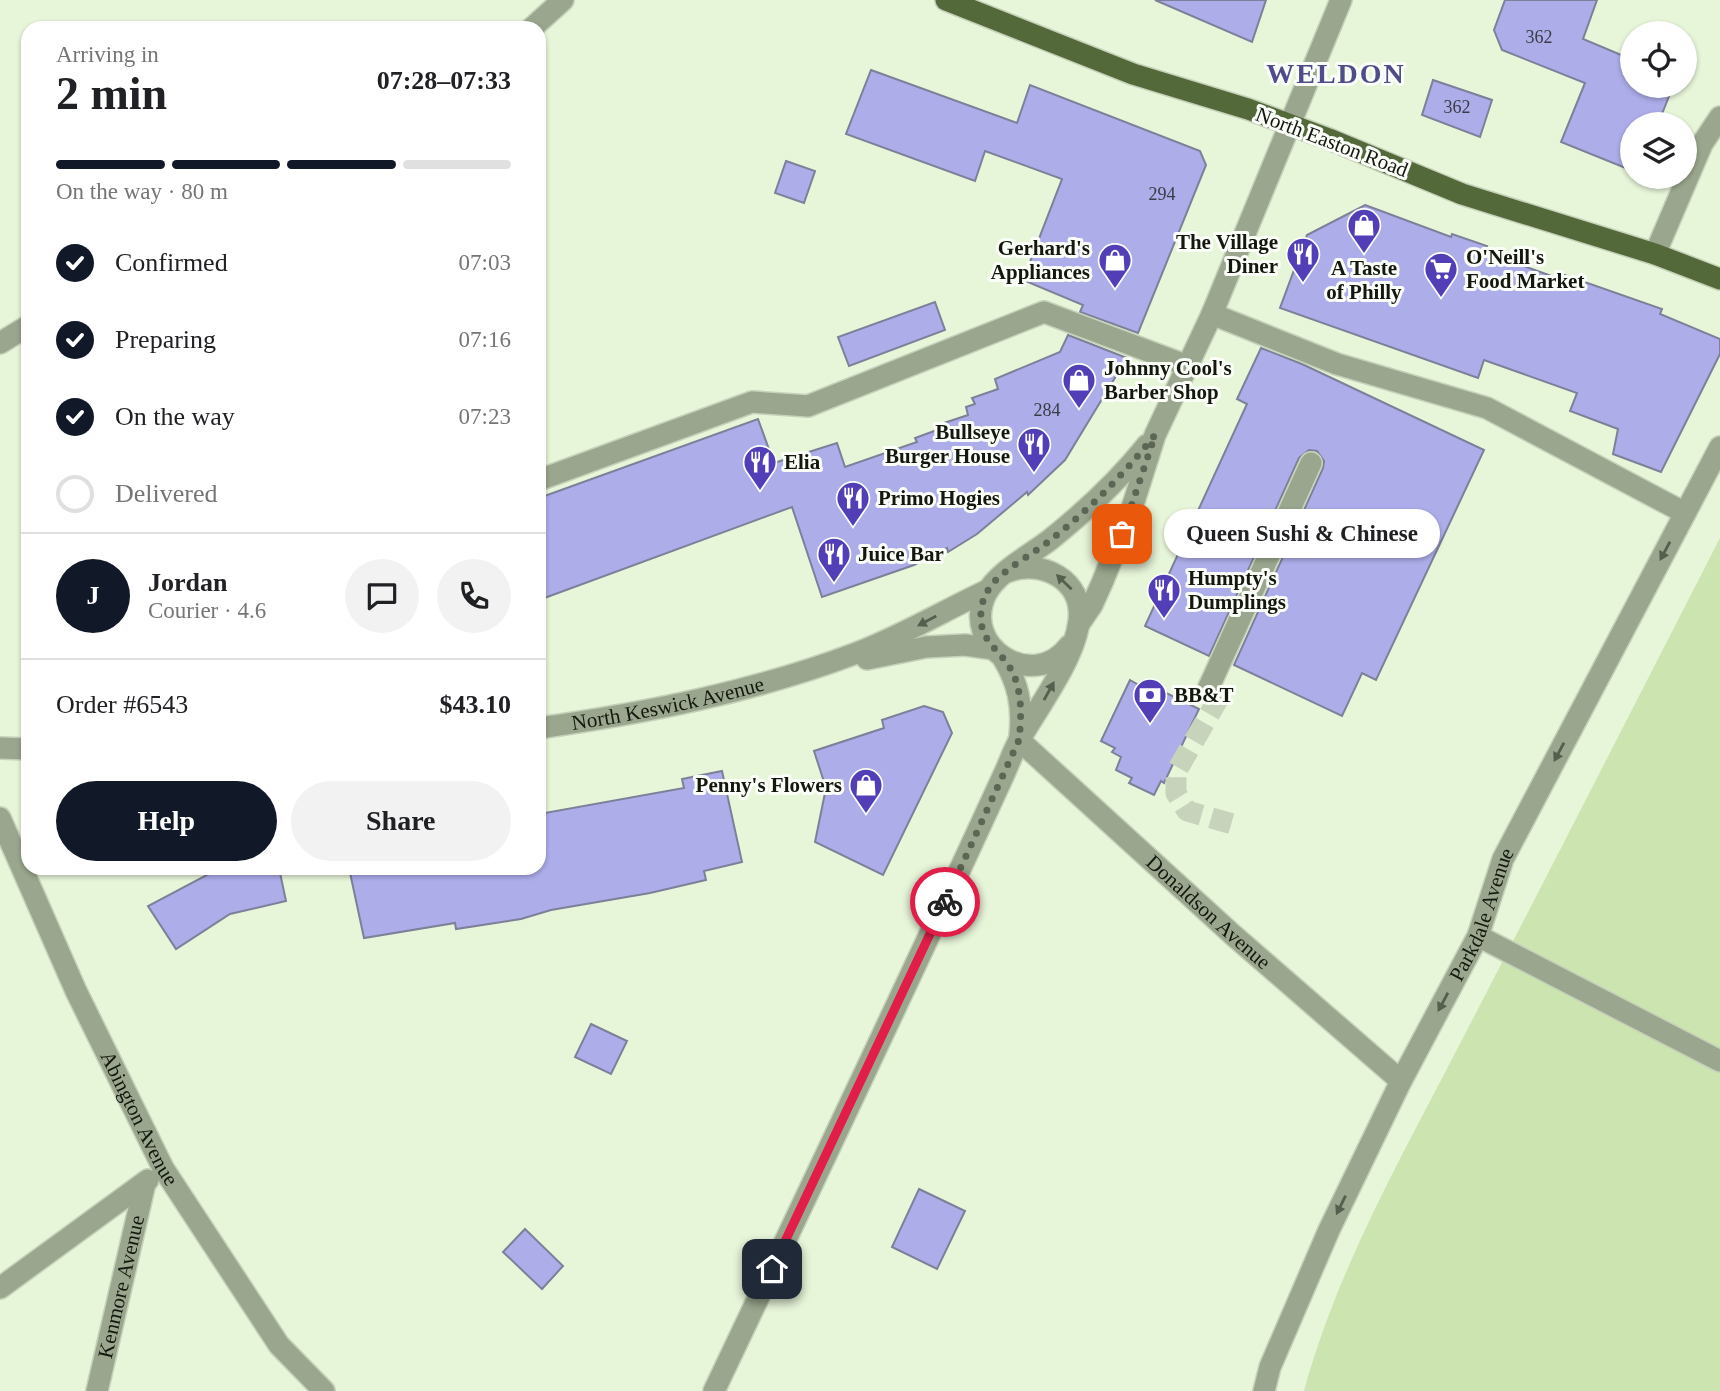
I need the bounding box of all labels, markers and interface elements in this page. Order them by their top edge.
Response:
map controls [1620,21,1697,189]
button: locate [1620,21,1697,98]
house number: 362 [1526,27,1553,47]
text: Arriving in [56,42,159,67]
district label: WELDON [1266,58,1406,89]
text: 07:28–07:33 [377,66,511,95]
text: 2 min [56,68,167,119]
house number: 362 [1444,97,1471,117]
street label: North Easton Road [1253,102,1412,182]
button: layers [1620,112,1697,189]
text: On the way · 80 m [56,179,228,204]
house number: 294 [1149,184,1176,204]
shop icon: A Taste of Philly [1345,206,1383,255]
place label: The Village Diner [1176,230,1278,278]
restaurant icon: The Village Diner [1284,235,1322,284]
place label: Gerhard's Appliances [991,236,1090,284]
shop icon: Gerhard's Appliances [1096,241,1134,290]
icon: check [56,244,94,282]
place label: O'Neill's Food Market [1466,245,1584,293]
text: Confirmed [115,248,228,277]
text: 07:03 [459,250,511,275]
supermarket icon: O'Neill's Food Market [1422,250,1460,299]
place label: A Taste of Philly [1326,256,1402,304]
icon: check [56,321,94,359]
text: Preparing [115,325,216,354]
text: 07:16 [459,327,511,352]
place label: Johnny Cool's Barber Shop [1104,356,1232,404]
shop icon: Johnny Cool's Barber Shop [1060,361,1098,410]
icon: check [56,398,94,436]
house number: 284 [1034,400,1061,420]
text: On the way [115,402,235,431]
text: 07:23 [459,404,511,429]
place label: Bullseye Burger House [885,420,1010,468]
restaurant icon: Bullseye Burger House [1015,425,1053,474]
restaurant icon: Elia [741,443,779,492]
place label: Elia [784,450,821,474]
text: Delivered [115,479,218,508]
restaurant icon: Primo Hogies [834,479,872,528]
place label: Primo Hogies [878,486,1000,510]
pin [1092,504,1152,564]
callout: Queen Sushi & Chinese [1164,510,1440,558]
icon: bag [1103,515,1141,553]
text: Queen Sushi & Chinese [1186,521,1418,546]
restaurant icon: Juice Bar [815,535,853,584]
one-way arrow [1660,541,1671,561]
place label: Juice Bar [858,542,944,566]
button: chat [345,559,419,633]
button: phone [437,559,511,633]
place label: Humpty's Dumplings [1188,566,1286,614]
text: Jordan [148,568,227,597]
restaurant icon: Humpty's Dumplings [1145,571,1183,620]
one-way arrow [1056,575,1073,591]
text: J [87,581,100,610]
text: Courier · 4.6 [148,598,266,623]
one-way arrow [917,615,937,626]
street label: North Keswick Avenue [570,672,766,735]
bank icon: BB&T [1131,676,1169,725]
one-way arrow [1043,681,1055,701]
place label: BB&T [1174,683,1234,707]
text: Order #6543 [56,690,188,719]
text: $43.10 [440,690,511,719]
one-way arrow [1554,742,1565,762]
shop icon: Penny's Flowers [847,766,885,815]
place label: Penny's Flowers [696,773,842,797]
button: Help [56,781,277,861]
button: Share [291,781,511,861]
street label: Parkdale Avenue [1444,844,1519,985]
street label: Donaldson Avenue [1141,850,1276,974]
courier [910,867,980,937]
icon: bike [926,883,964,921]
one-way arrow [1437,992,1449,1012]
street label: Abington Avenue [95,1047,183,1190]
one-way arrow [1336,1195,1347,1215]
street label: Kenmore Avenue [93,1213,149,1361]
pin [742,1239,802,1299]
icon: home [753,1250,791,1288]

